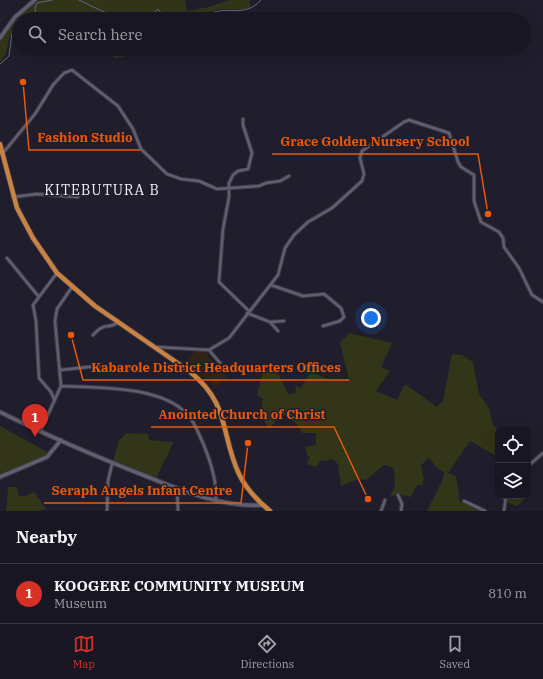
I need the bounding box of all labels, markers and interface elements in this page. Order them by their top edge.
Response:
search box [12,12,531,56]
icon: search [26,23,48,45]
text: Search here [58,25,143,44]
callout: Fashion Studio [29,125,140,150]
text: Fashion Studio [37,129,133,146]
callout: Grace Golden Nursery School [272,129,478,154]
text: Grace Golden Nursery School [280,133,470,150]
district label: KITEBUTURA B [44,181,160,199]
your location [361,308,381,328]
callout: Kabarole District Headquarters Offices [83,355,349,380]
text: Kabarole District Headquarters Offices [91,359,341,376]
callout: Anointed Church of Christ [151,402,334,427]
pin: 1 [22,404,48,437]
text: Anointed Church of Christ [159,406,326,423]
map controls [495,427,531,499]
button: locate [495,427,531,463]
button: layers [495,463,531,499]
callout: Seraph Angels Infant Centre [44,478,241,503]
text: Seraph Angels Infant Centre [52,482,232,499]
text: Nearby [16,526,77,548]
text: KOOGERE COMMUNITY MUSEUM [54,576,305,595]
text: 1 [25,585,33,602]
text: 810 m [488,585,527,602]
text: Museum [54,595,107,612]
tab: Map [73,633,95,671]
tab: Directions [240,633,294,671]
tab: Saved [439,633,470,671]

